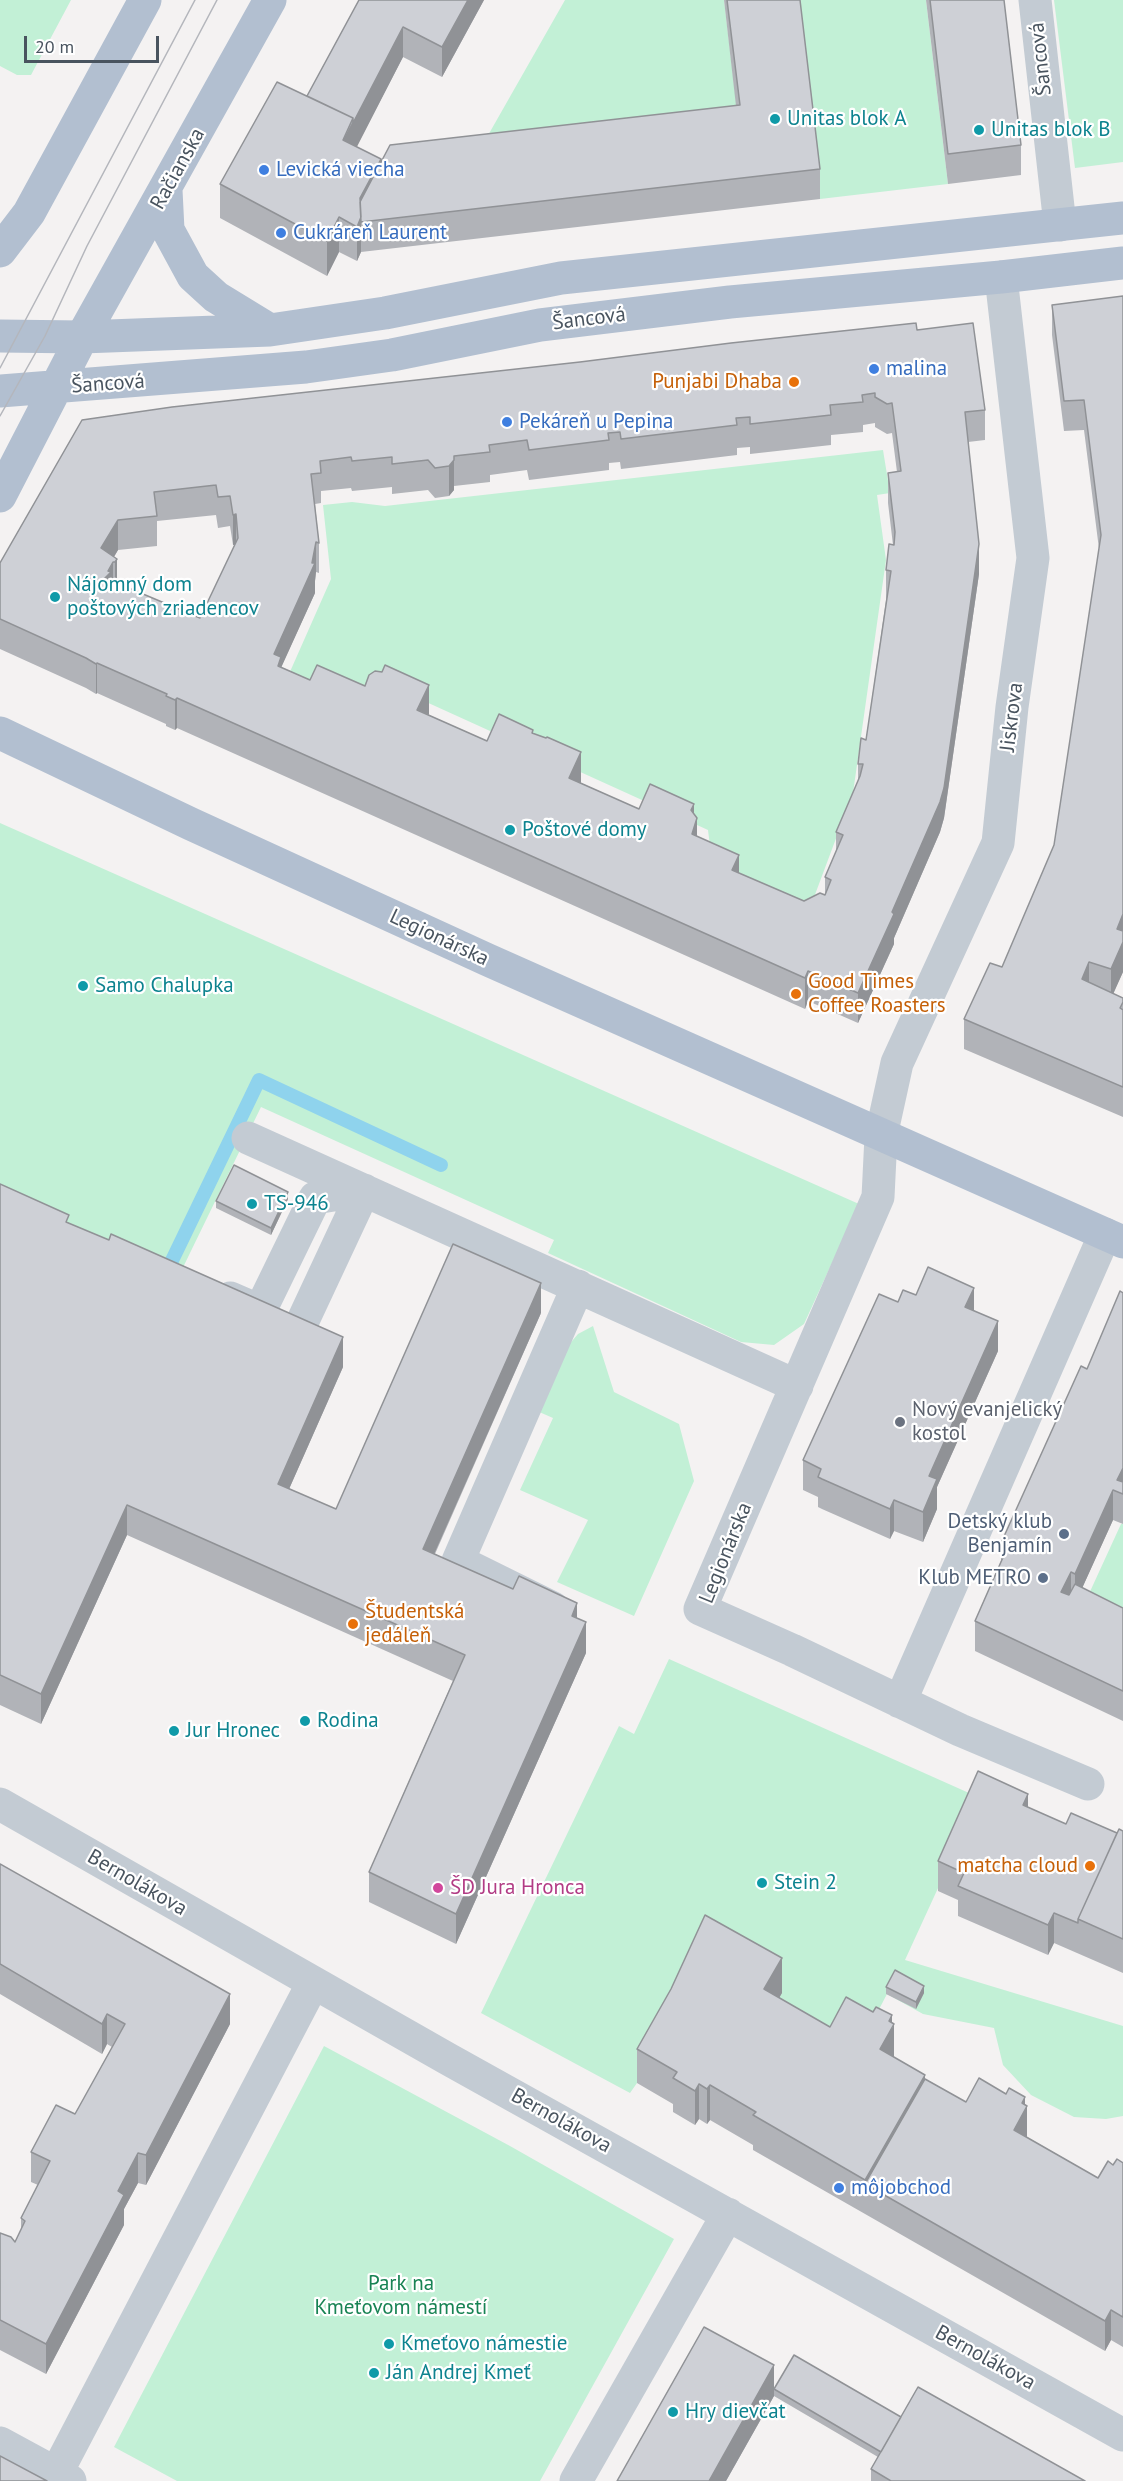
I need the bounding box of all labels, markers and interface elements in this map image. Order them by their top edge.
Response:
street label: Šancová [1025,21,1057,97]
scale bar [27,24,162,62]
text: 20 m [35,35,74,58]
place label: Unitas blok A [787,106,906,132]
marker: Unitas blok A [768,112,782,126]
place label: Unitas blok B [991,117,1110,143]
marker: Unitas blok B [972,123,986,137]
street label: Račianska [145,124,211,214]
place label: Levická viecha [276,157,405,183]
marker: Levická viecha [257,163,271,177]
place label: Cukráreň Laurent [293,220,447,246]
marker: Cukráreň Laurent [274,226,288,240]
street label: Šancová [551,302,627,336]
place label: malina [886,356,947,382]
marker: malina [867,362,881,376]
street label: Šancová [70,369,146,399]
place label: Punjabi Dhaba [652,369,782,395]
marker: Punjabi Dhaba [787,375,801,389]
place label: Pekáreň u Pepina [519,409,673,435]
marker: Pekáreň u Pepina [500,415,514,429]
place label: Nájomný dom poštových zriadencov [67,572,259,622]
marker: Nájomný dom poštových zriadencov [48,590,62,604]
street label: Jiskrova [995,681,1029,753]
place label: Poštové domy [522,817,647,843]
marker: Poštové domy [503,823,517,837]
street label: Legionárska [385,904,493,972]
place label: Good Times Coffee Roasters [808,969,946,1019]
place label: Samo Chalupka [95,973,234,999]
marker: Samo Chalupka [76,979,90,993]
marker: Good Times Coffee Roasters [789,987,803,1001]
place label: TS-946 [264,1191,329,1217]
marker: TS-946 [245,1197,259,1211]
place label: Nový evanjelický kostol [912,1397,1062,1447]
marker: Nový evanjelický kostol [893,1415,907,1429]
street label: Legionárska [694,1499,758,1607]
place label: Detský klub Benjamín [947,1509,1052,1559]
marker: Detský klub Benjamín [1057,1527,1071,1541]
place label: Klub METRO [918,1565,1031,1591]
marker: Klub METRO [1036,1571,1050,1585]
place label: Študentská jedáleň [365,1599,464,1649]
marker: Študentská jedáleň [346,1617,360,1631]
place label: Rodina [317,1708,379,1734]
marker: Rodina [298,1714,312,1728]
place label: Jur Hronec [186,1718,280,1744]
marker: Jur Hronec [167,1724,181,1738]
street label: Bernolákova [83,1844,191,1922]
place label: matcha cloud [957,1853,1078,1879]
marker: matcha cloud [1083,1859,1097,1873]
place label: Stein 2 [774,1870,837,1896]
place label: ŠD Jura Hronca [450,1875,585,1901]
marker: Stein 2 [755,1876,769,1890]
marker: ŠD Jura Hronca [431,1881,445,1895]
street label: Bernolákova [506,2083,616,2159]
place label: môjobchod [851,2175,951,2201]
marker: môjobchod [832,2181,846,2195]
park label: Park na Kmeťovom námestí [315,2271,487,2321]
street label: Bernolákova [930,2320,1040,2396]
place label: Kmeťovo námestie [401,2331,567,2357]
marker: Kmeťovo námestie [382,2337,396,2351]
place label: Ján Andrej Kmeť [386,2360,531,2386]
marker: Ján Andrej Kmeť [367,2366,381,2380]
place label: Hry dievčat [685,2399,786,2425]
marker: Hry dievčat [666,2405,680,2419]

